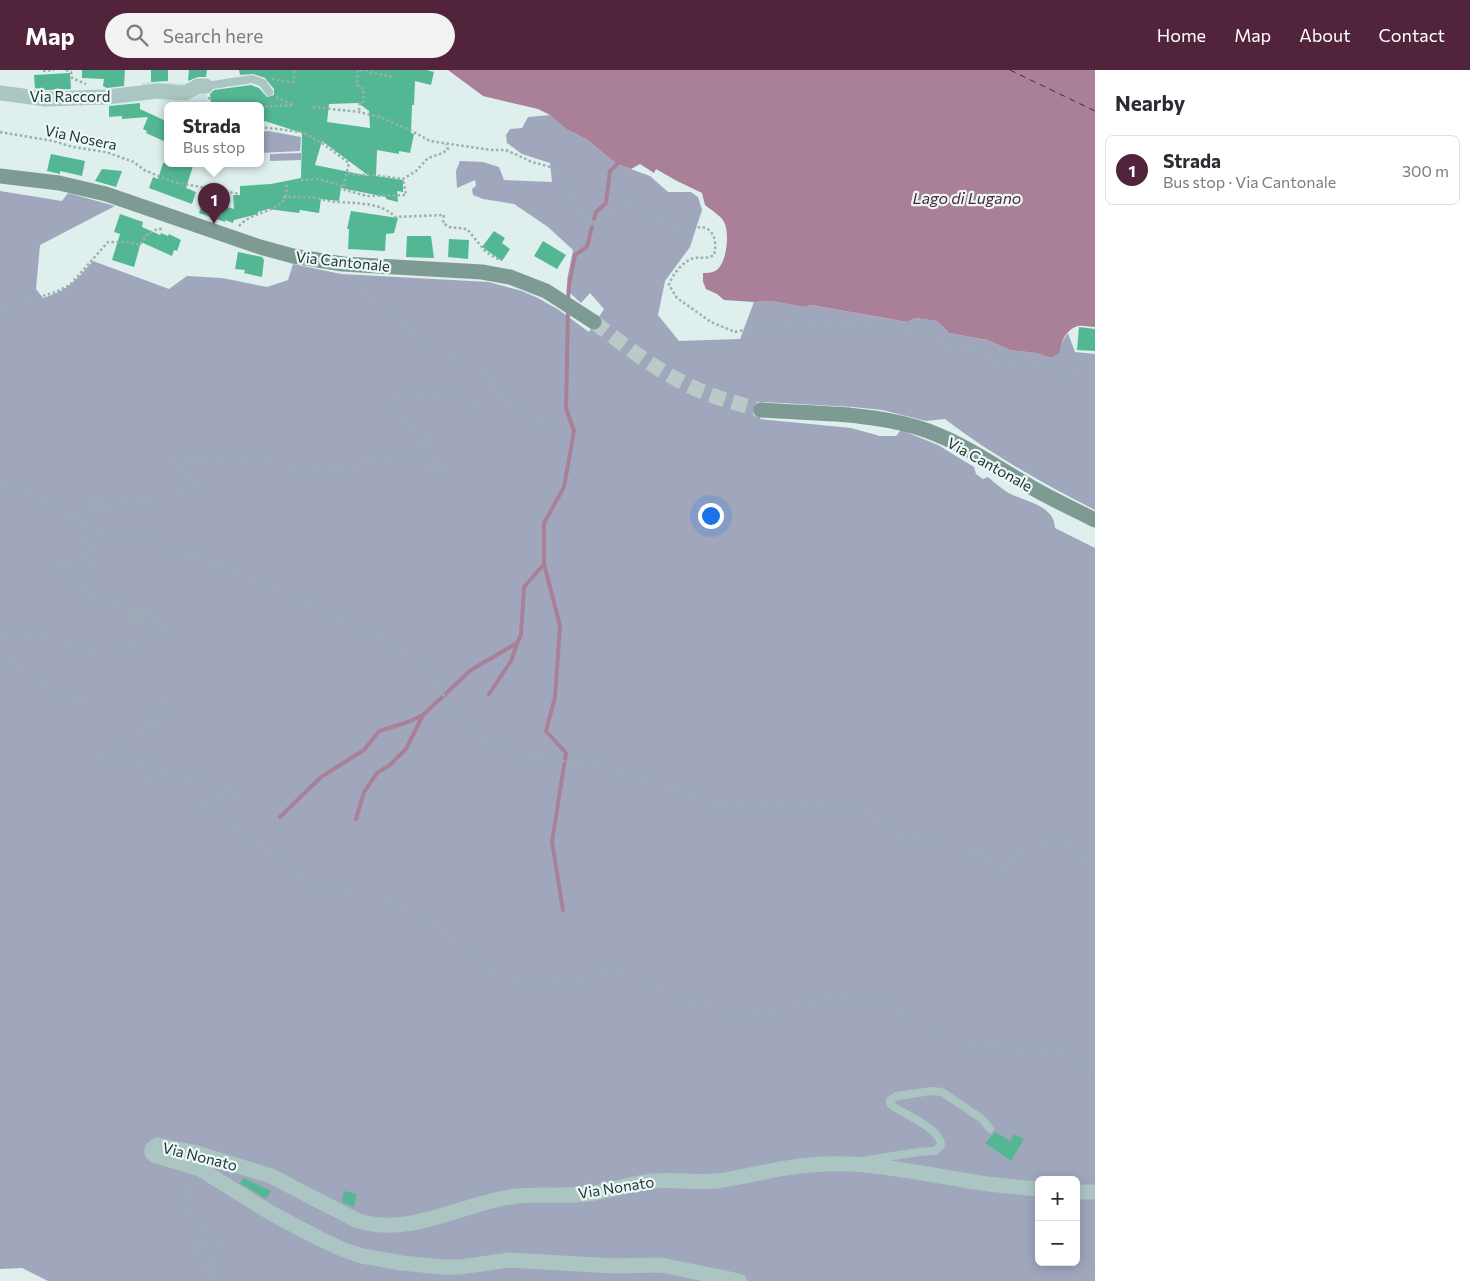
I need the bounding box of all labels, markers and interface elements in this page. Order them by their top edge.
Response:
search box [105,13,455,58]
text: Map [25,21,75,50]
icon: search [123,21,151,49]
text: Search here [163,24,263,47]
text: Home [1157,24,1206,46]
text: Map [1234,24,1271,46]
text: About [1299,24,1351,46]
text: Contact [1379,24,1445,46]
street label: Via Raccord [30,87,110,105]
text: Nearby [1115,90,1185,115]
popup [164,102,264,167]
text: Strada [183,114,241,137]
street label: Via Nosera [43,121,119,153]
text: Bus stop [183,137,245,156]
text: Strada [1163,149,1221,172]
text: 1 [1128,161,1136,180]
text: 300 m [1402,161,1449,180]
text: Bus stop · Via Cantonale [1163,172,1336,191]
pin: 1 [198,183,230,224]
water label: Lago di Lugano [913,188,1021,207]
street label: Via Cantonale [295,247,391,275]
street label: Via Cantonale [944,433,1036,495]
your location [698,503,724,529]
street label: Via Nonato [161,1138,239,1174]
street label: Via Nonato [577,1172,655,1202]
map controls [1035,1176,1080,1266]
button: + [1035,1176,1080,1221]
button: − [1035,1221,1080,1266]

